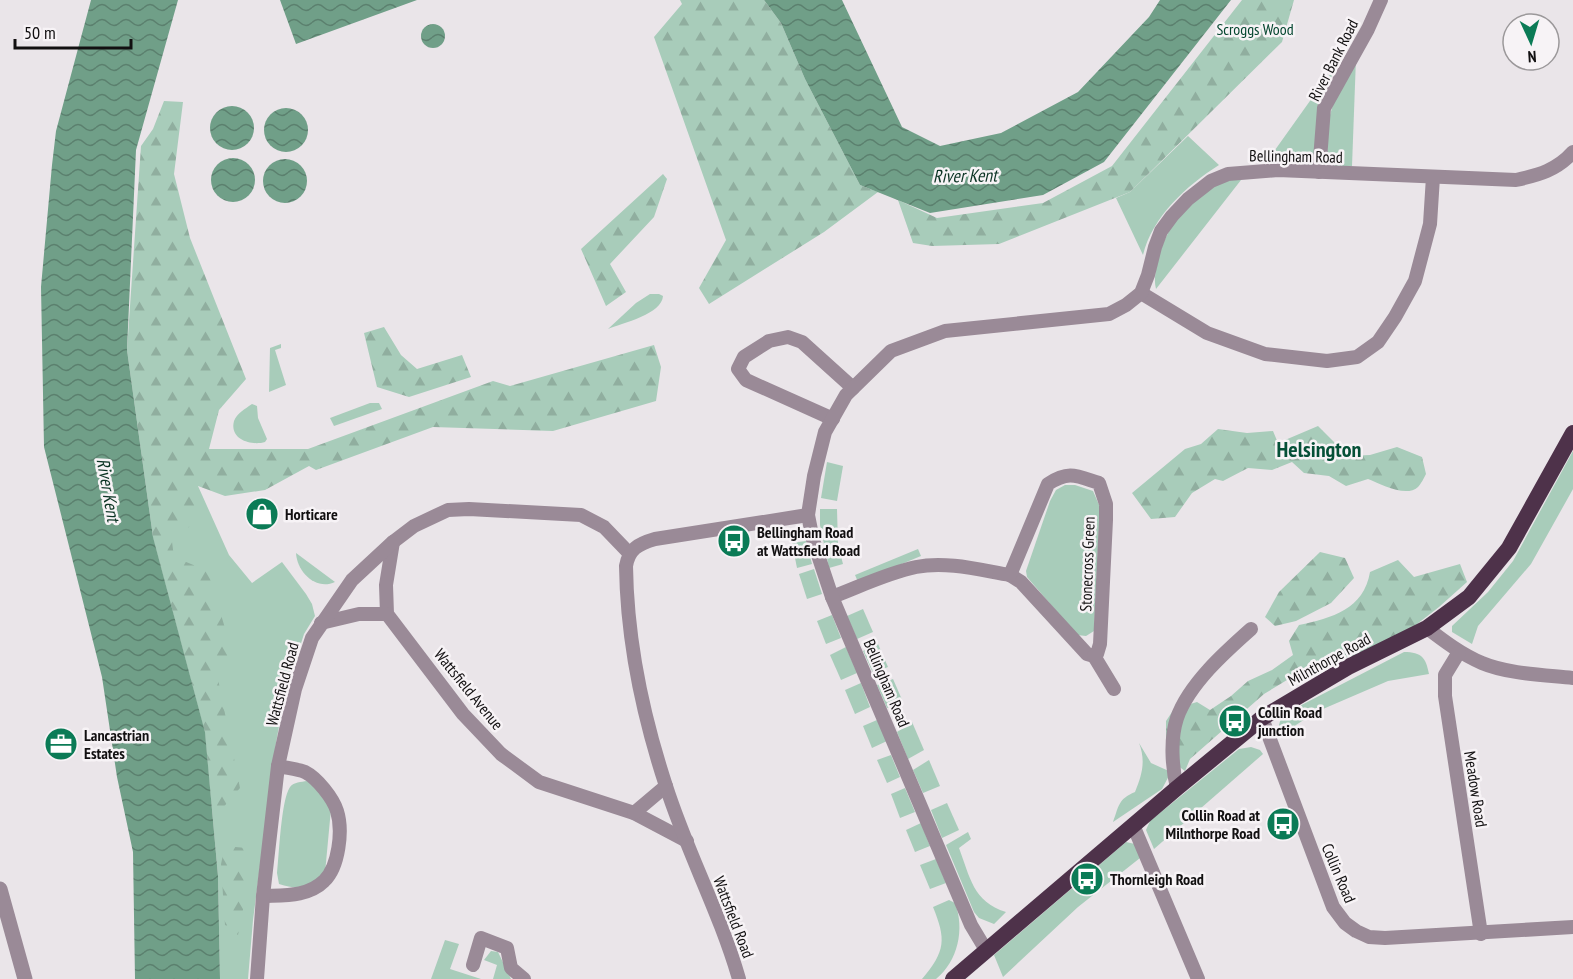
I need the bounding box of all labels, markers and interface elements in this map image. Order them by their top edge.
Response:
scale bar [15,12,130,50]
north arrow [1501,12,1561,72]
street label: River Bank Road [1304,16,1362,104]
park label: Scroggs Wood [1216,19,1294,39]
text: 50 m [24,21,56,44]
text: N [1527,47,1537,67]
street label: Bellingham Road [1249,145,1343,167]
water label: River Kent [933,163,999,188]
district label: Helsington [1277,435,1362,463]
water label: River Kent [92,456,126,526]
shop icon: Horticare [244,496,280,532]
place label: Horticare [285,504,338,524]
street label: Stonecross Green [1075,516,1099,612]
place label: Bellingham Road at Wattsfield Road [757,522,860,560]
bus stop icon: Bellingham Road at Wattsfield Road [716,523,752,559]
street label: Milnthorpe Road [1284,628,1374,690]
street label: Bellingham Road [860,636,915,730]
street label: Wattsfield Road [261,640,303,728]
street label: Wattsfield Avenue [430,644,508,734]
place label: Collin Road junction [1257,702,1322,740]
bus stop icon: Collin Road junction [1217,703,1253,739]
place label: Lancastrian Estates [84,725,149,763]
office icon: Lancastrian Estates [43,726,79,762]
street label: Meadow Road [1460,750,1492,829]
place label: Collin Road at Milnthorpe Road [1166,805,1260,843]
bus stop icon: Collin Road at Milnthorpe Road [1265,806,1301,842]
street label: Collin Road [1318,840,1360,906]
bus stop icon: Thornleigh Road [1069,861,1105,897]
place label: Thornleigh Road [1110,869,1204,889]
street label: Wattsfield Road [709,873,759,961]

